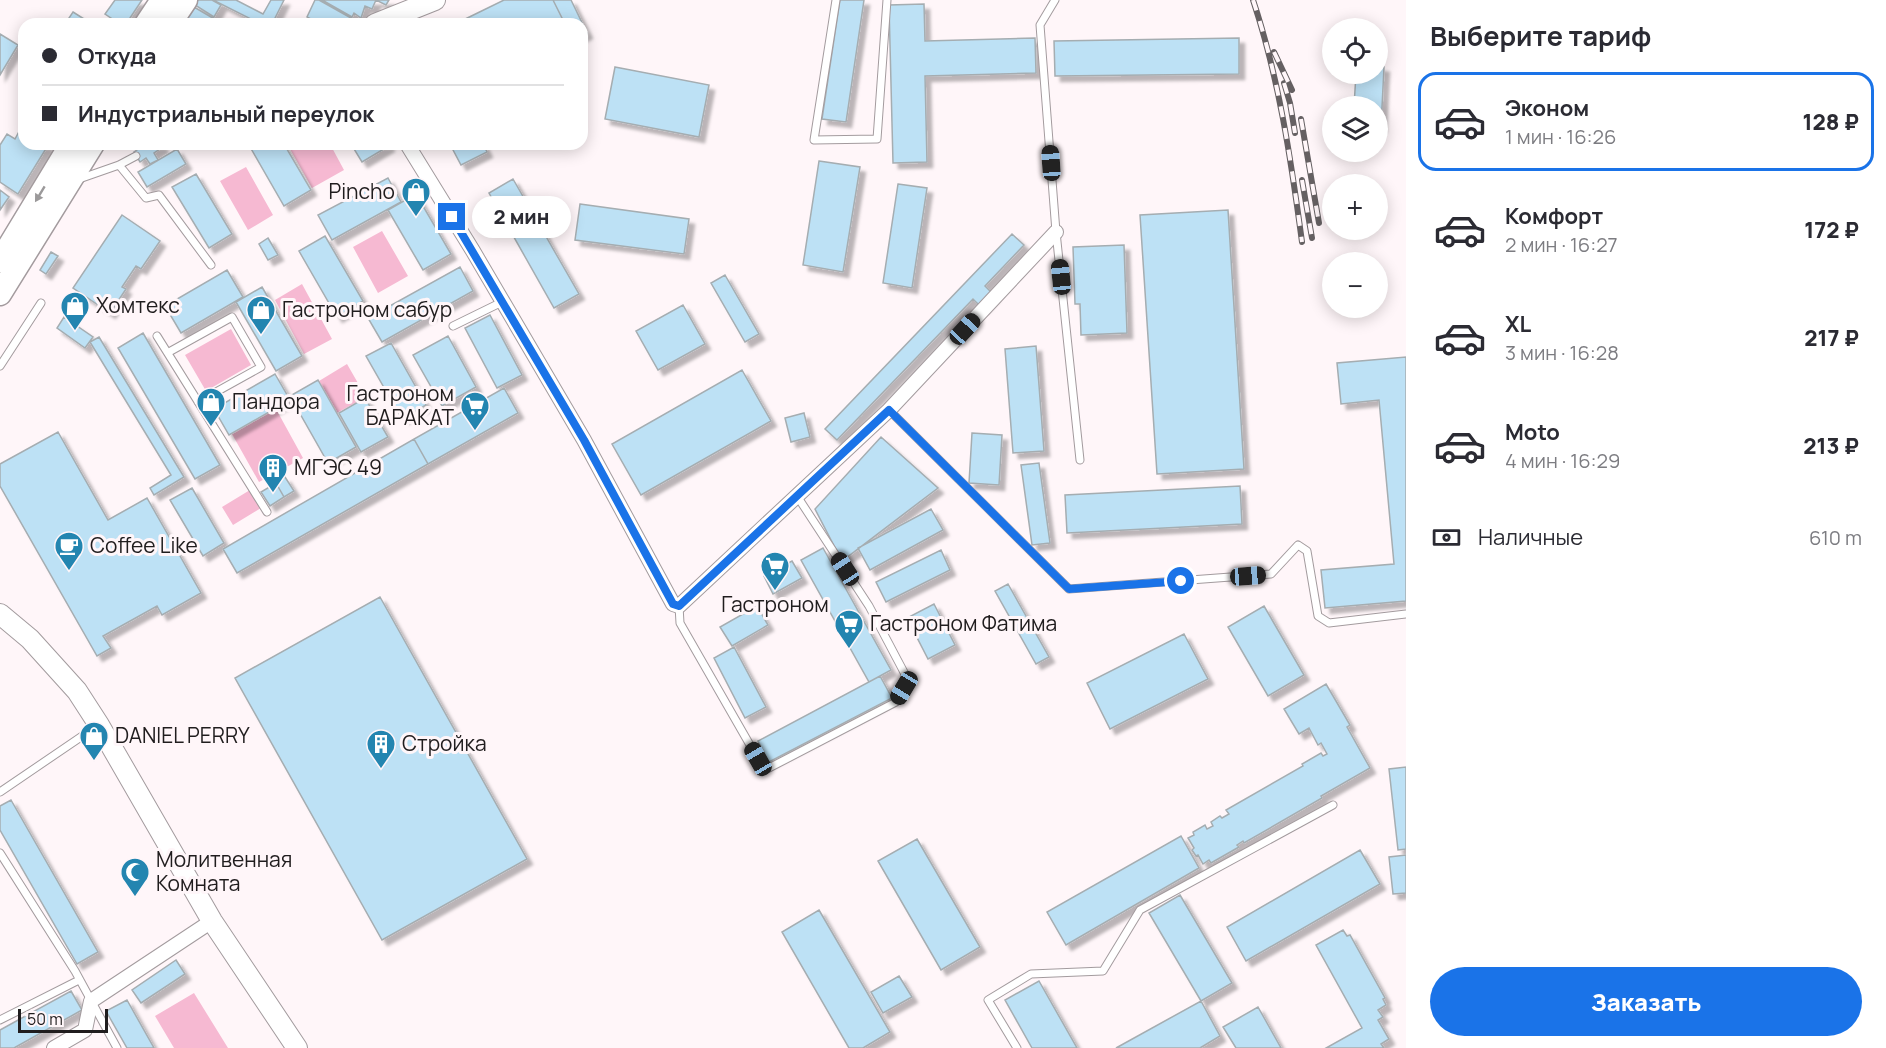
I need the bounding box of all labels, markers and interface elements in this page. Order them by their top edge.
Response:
text: Выберите тариф [1430,17,1651,54]
map controls [1322,18,1388,318]
button: locate [1322,18,1388,84]
text: Откуда [78,41,157,71]
text: Эконом [1505,93,1589,123]
icon: car [1433,95,1487,149]
button: layers [1322,96,1388,162]
text: Индустриальный переулок [78,99,374,129]
text: 128 ₽ [1802,107,1859,137]
text: 1 мин · 16:26 [1505,123,1616,150]
car [1041,144,1061,182]
button: + [1322,174,1388,240]
shop icon: Pincho [400,176,432,218]
place label: Pincho [328,177,395,205]
one-way arrow [35,186,46,202]
callout: 2 мин [473,196,572,238]
text: Комфорт [1505,201,1603,231]
route end [438,203,465,230]
text: 2 мин [494,203,549,230]
icon: car [1433,203,1487,257]
text: 172 ₽ [1804,215,1859,245]
text: 2 мин · 16:27 [1505,231,1618,258]
button: − [1322,252,1388,318]
car [1050,258,1072,296]
shop icon: Хомтекс [59,290,91,332]
place label: Хомтекс [96,291,180,319]
shop icon: Гастроном сабур [245,294,277,336]
place label: Гастроном сабур [282,295,452,323]
text: XL [1505,309,1531,339]
car [946,310,984,348]
icon: car [1433,311,1487,365]
text: 217 ₽ [1804,323,1859,353]
text: 3 мин · 16:28 [1505,339,1619,366]
place label: Гастроном БАРАКАТ [346,379,454,431]
shop icon: Пандора [195,386,227,428]
place label: Пандора [232,387,320,415]
supermarket icon: Гастроном БАРАКАТ [459,390,491,432]
text: Moto [1505,417,1560,447]
icon: car [1433,419,1487,473]
text: 213 ₽ [1803,431,1859,461]
text: 4 мин · 16:29 [1505,447,1620,474]
building icon: МГЭС 49 [257,452,289,494]
place label: МГЭС 49 [294,453,382,481]
icon: cash [1430,521,1463,554]
text: Наличные [1478,522,1583,552]
text: 610 m [1809,524,1862,551]
cafe icon: Coffee Like [53,530,85,572]
place label: Coffee Like [90,531,198,559]
car [828,549,862,589]
supermarket icon: Гастроном [759,550,791,592]
car [1229,566,1267,586]
route start [1167,567,1194,594]
place label: Гастроном [721,590,829,618]
supermarket icon: Гастроном Фатима [833,608,865,650]
place label: Гастроном Фатима [870,609,1057,637]
car [887,668,921,708]
shop icon: DANIEL PERRY [78,720,110,762]
place label: DANIEL PERRY [115,721,250,749]
building icon: Стройка [365,728,397,770]
place label: Стройка [402,729,487,757]
car [741,739,775,779]
place label: Молитвенная Комната [156,845,292,897]
mosque icon: Молитвенная Комната [119,856,151,898]
button: Заказать [1430,967,1862,1036]
scale bar [18,1006,108,1034]
text: 50 m [27,1008,63,1030]

